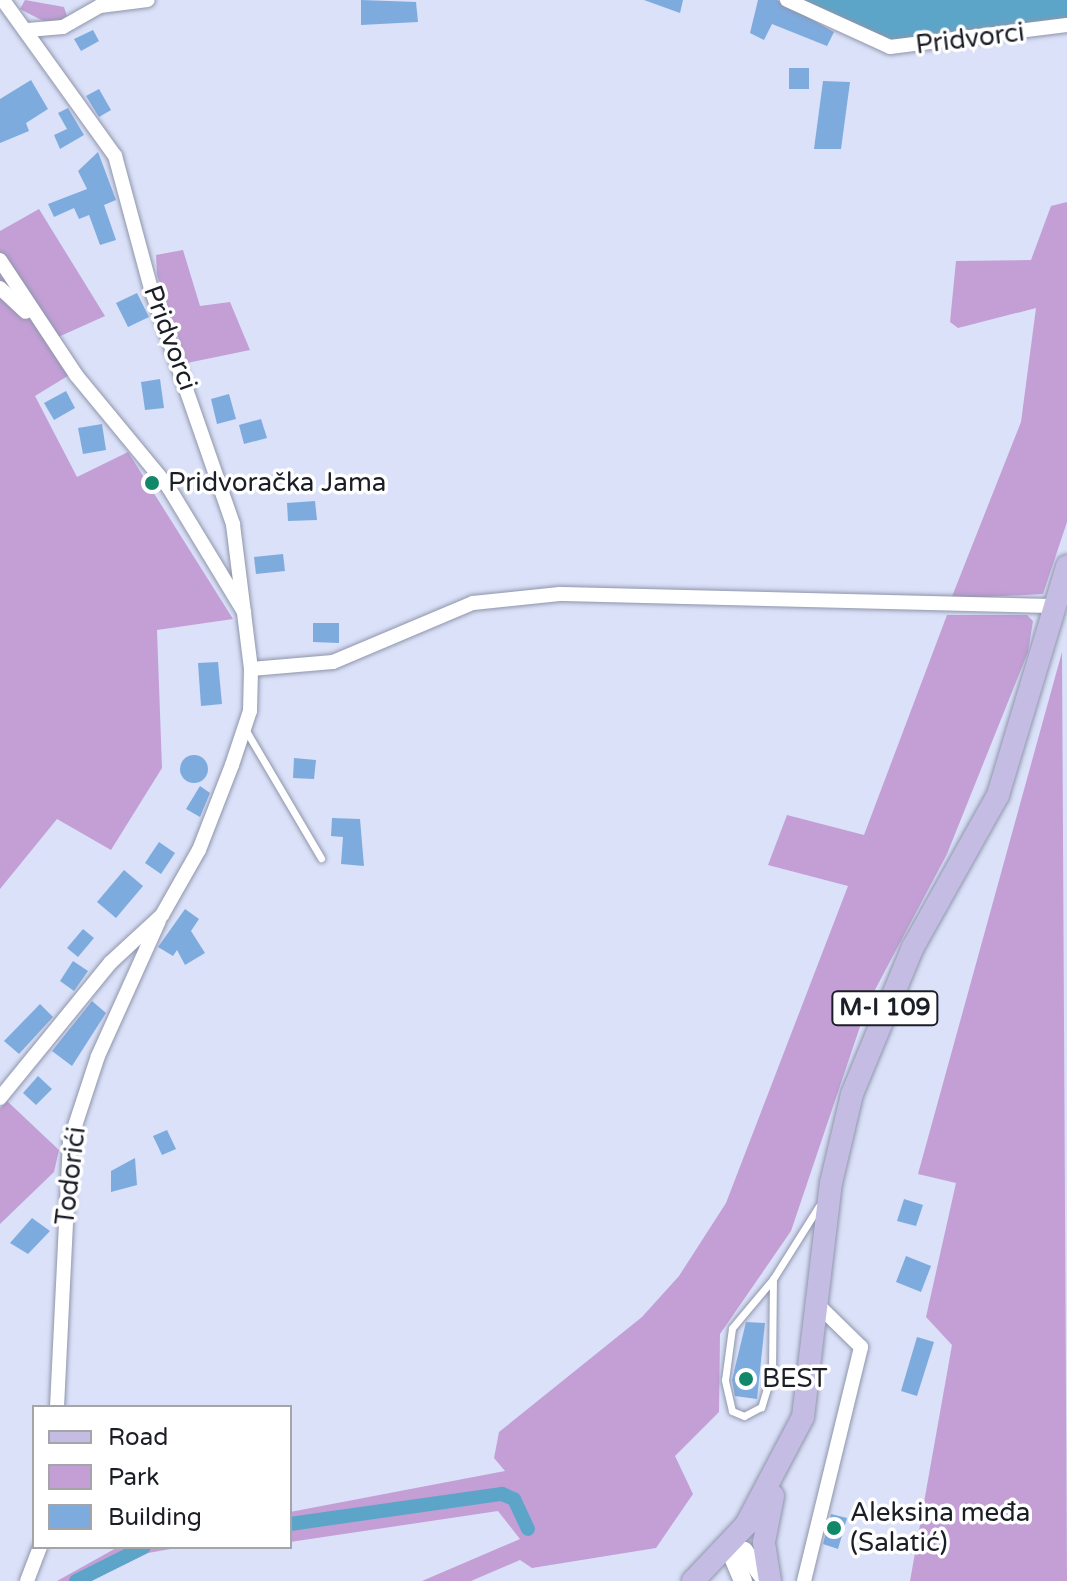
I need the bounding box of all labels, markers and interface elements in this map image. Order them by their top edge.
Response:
street label: Pridvorci [914,17,1026,61]
street label: Pridvorci [137,281,203,395]
place label: Pridvoračka Jama [168,467,386,499]
marker: Pridvoračka Jama [143,474,161,492]
road number: M-I 109 [831,988,939,1028]
street label: Todorići [49,1125,93,1227]
place label: BEST [762,1363,827,1395]
marker: BEST [737,1370,755,1388]
legend [32,1405,292,1549]
text: Road [108,1423,168,1452]
text: Park [108,1463,159,1492]
place label: Aleksina međa (Salatić) [850,1497,1030,1558]
text: Building [108,1503,202,1532]
marker: Aleksina međa (Salatić) [825,1519,843,1537]

